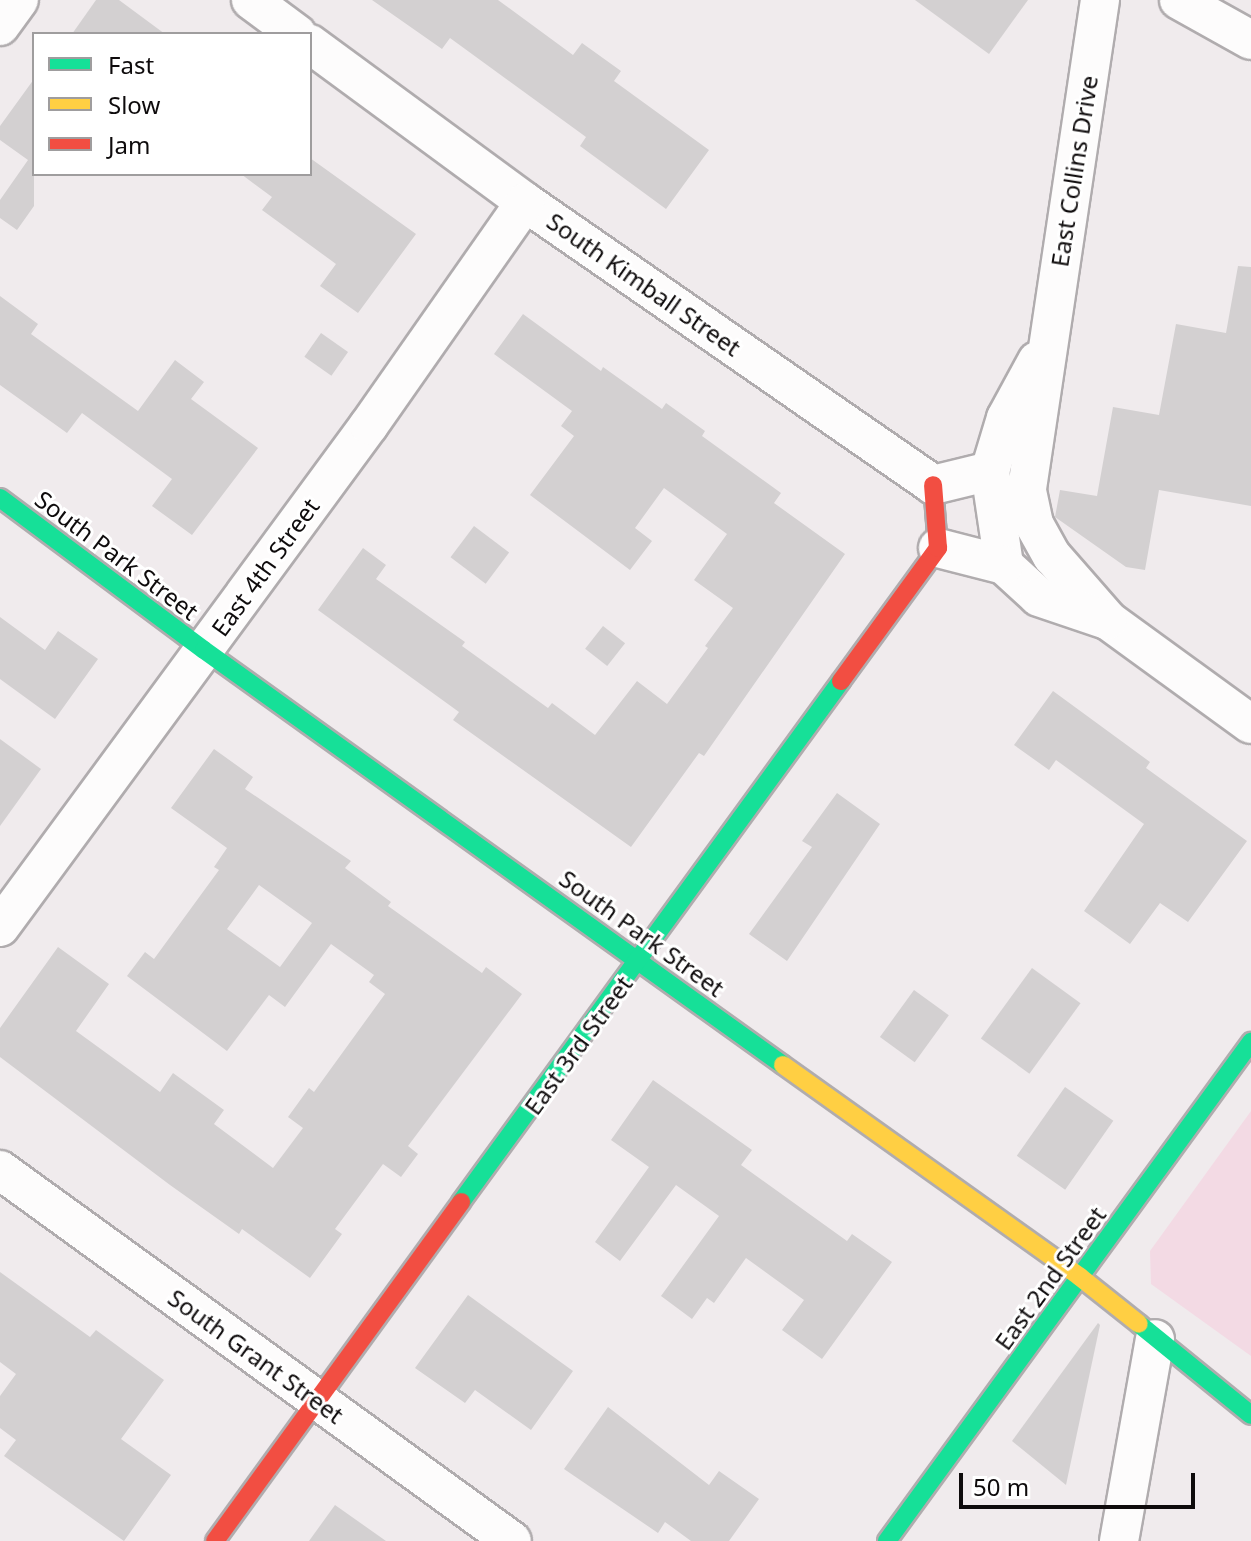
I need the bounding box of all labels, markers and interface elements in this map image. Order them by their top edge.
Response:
legend [32,32,312,176]
text: Fast [108,48,154,81]
street label: East Collins Drive [1045,73,1103,269]
text: Slow [108,88,160,121]
text: Jam [108,128,150,161]
street label: South Kimball Street [542,206,746,362]
street label: South Park Street [30,484,204,626]
street label: East 4th Street [205,492,325,642]
street label: South Park Street [554,864,730,1002]
street label: East 3rd Street [518,970,638,1120]
street label: East 2nd Street [988,1201,1112,1355]
street label: South Grant Street [163,1283,349,1429]
scale bar [963,1457,1199,1507]
text: 50 m [973,1470,1029,1503]

